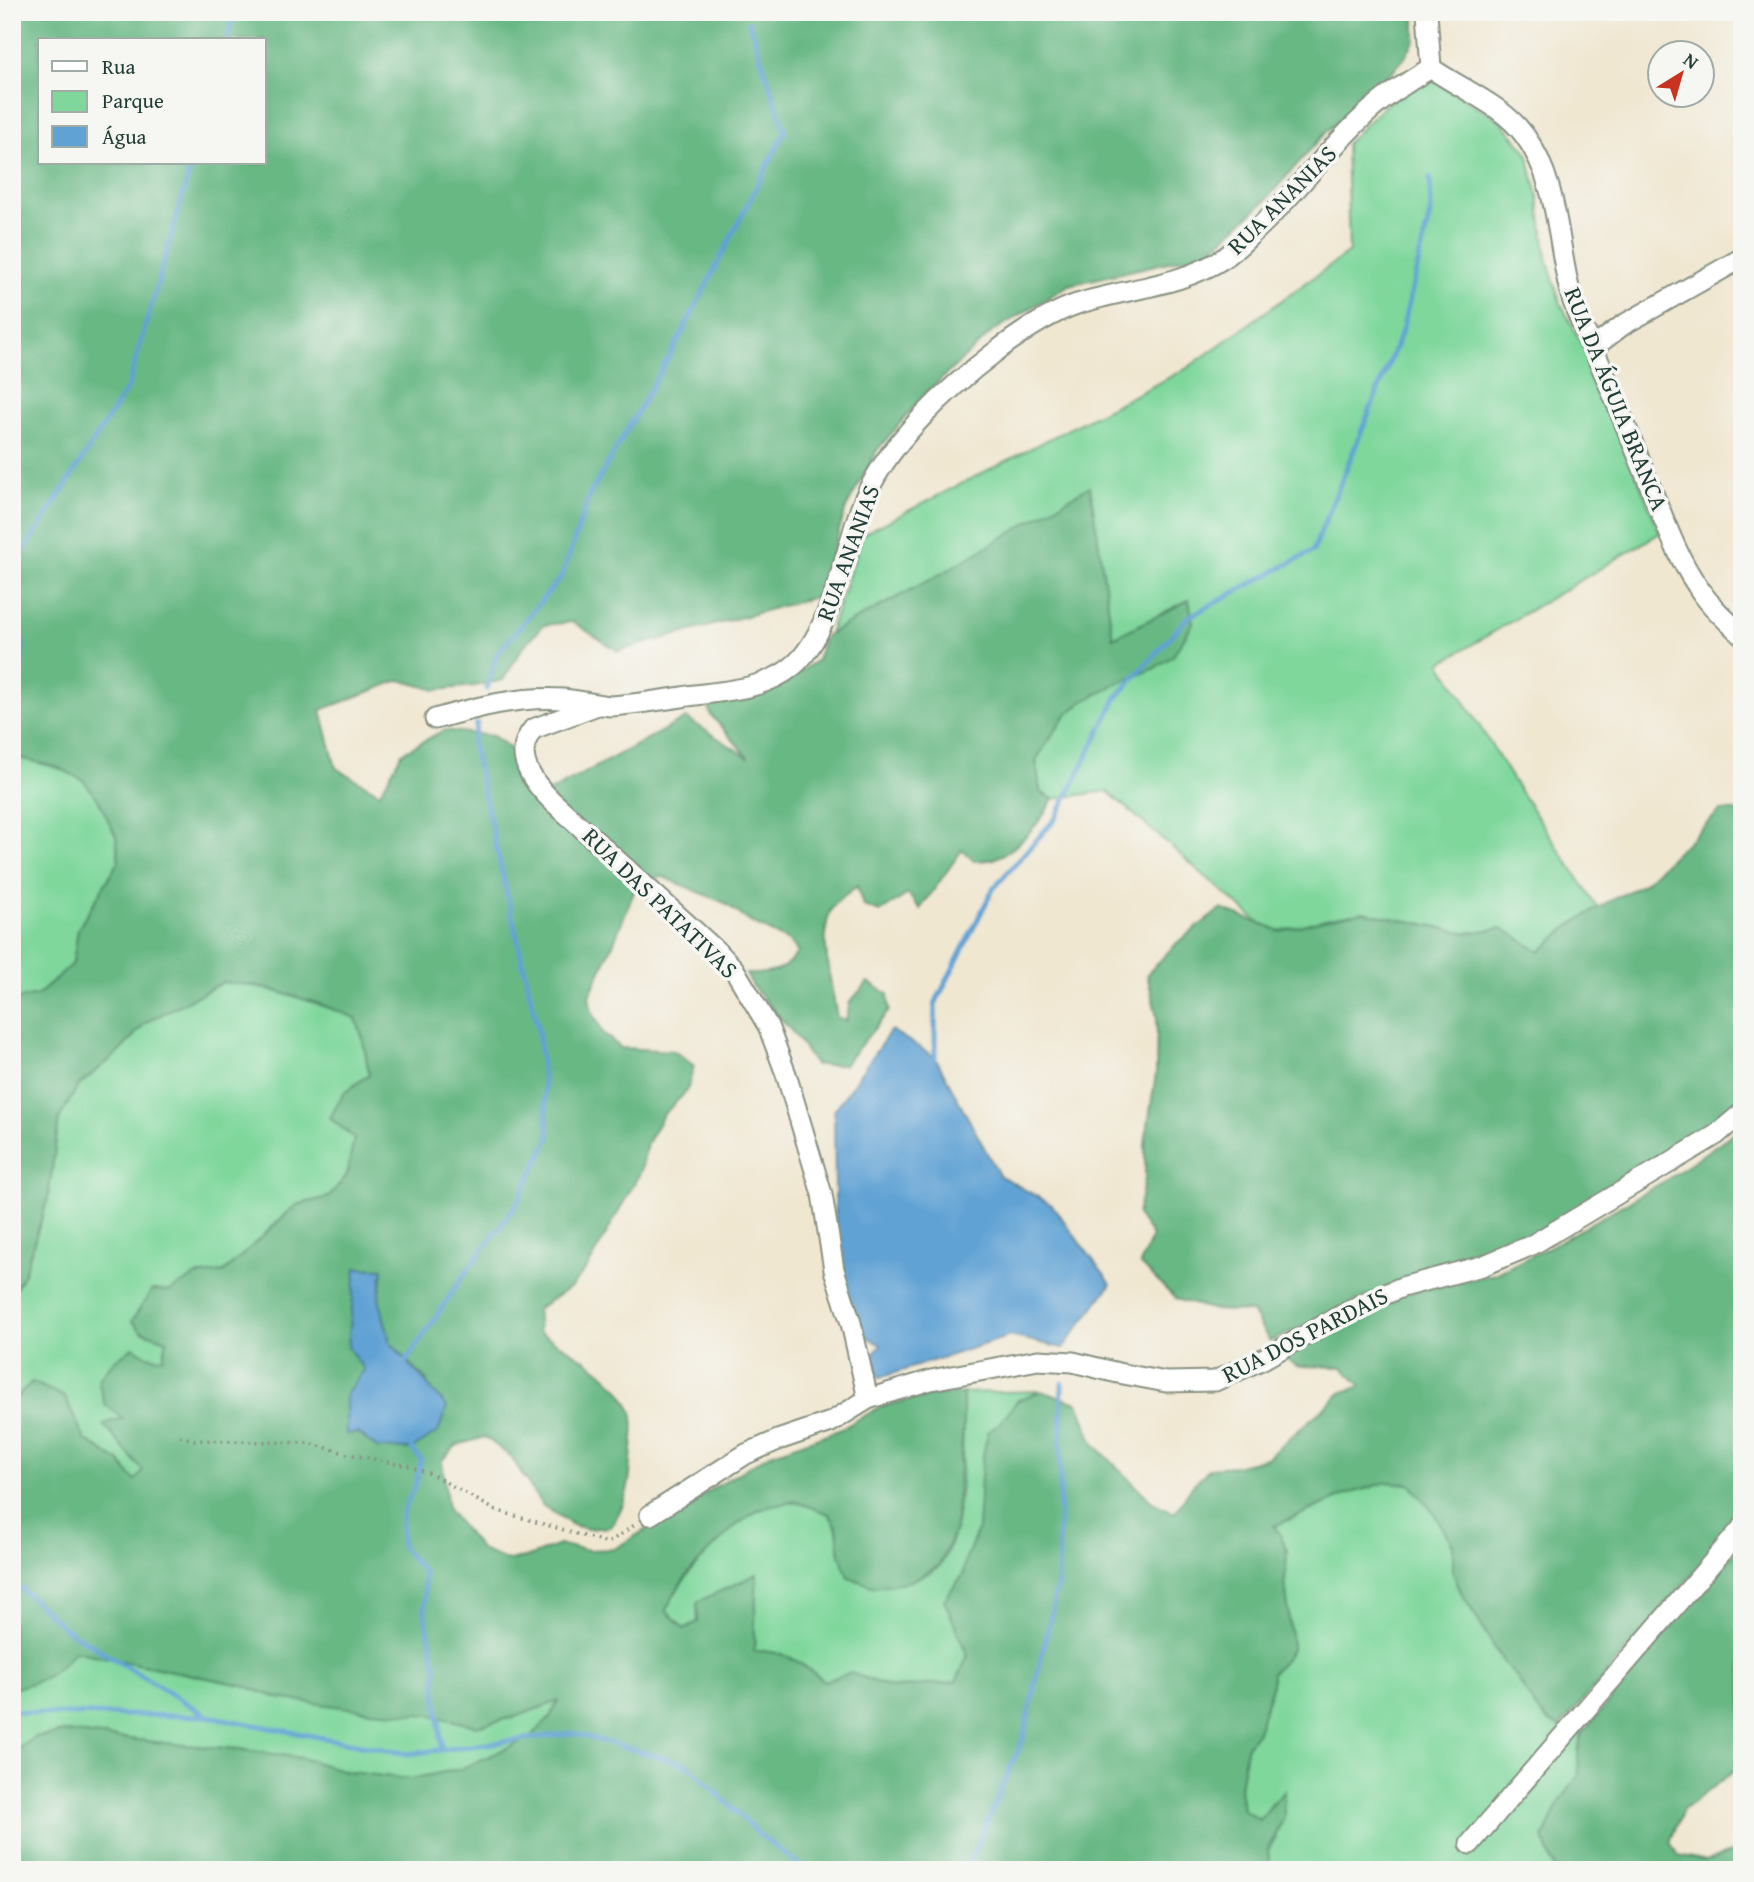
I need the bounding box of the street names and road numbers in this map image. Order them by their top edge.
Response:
street label: RUA ANANIAS [1219,137,1344,262]
street label: RUA DA ÁGUIA BRANCA [1556,282,1677,516]
street label: RUA ANANIAS [807,480,888,626]
street label: RUA DAS PATATIVAS [575,819,746,986]
street label: RUA DOS PARDAIS [1216,1278,1394,1391]

